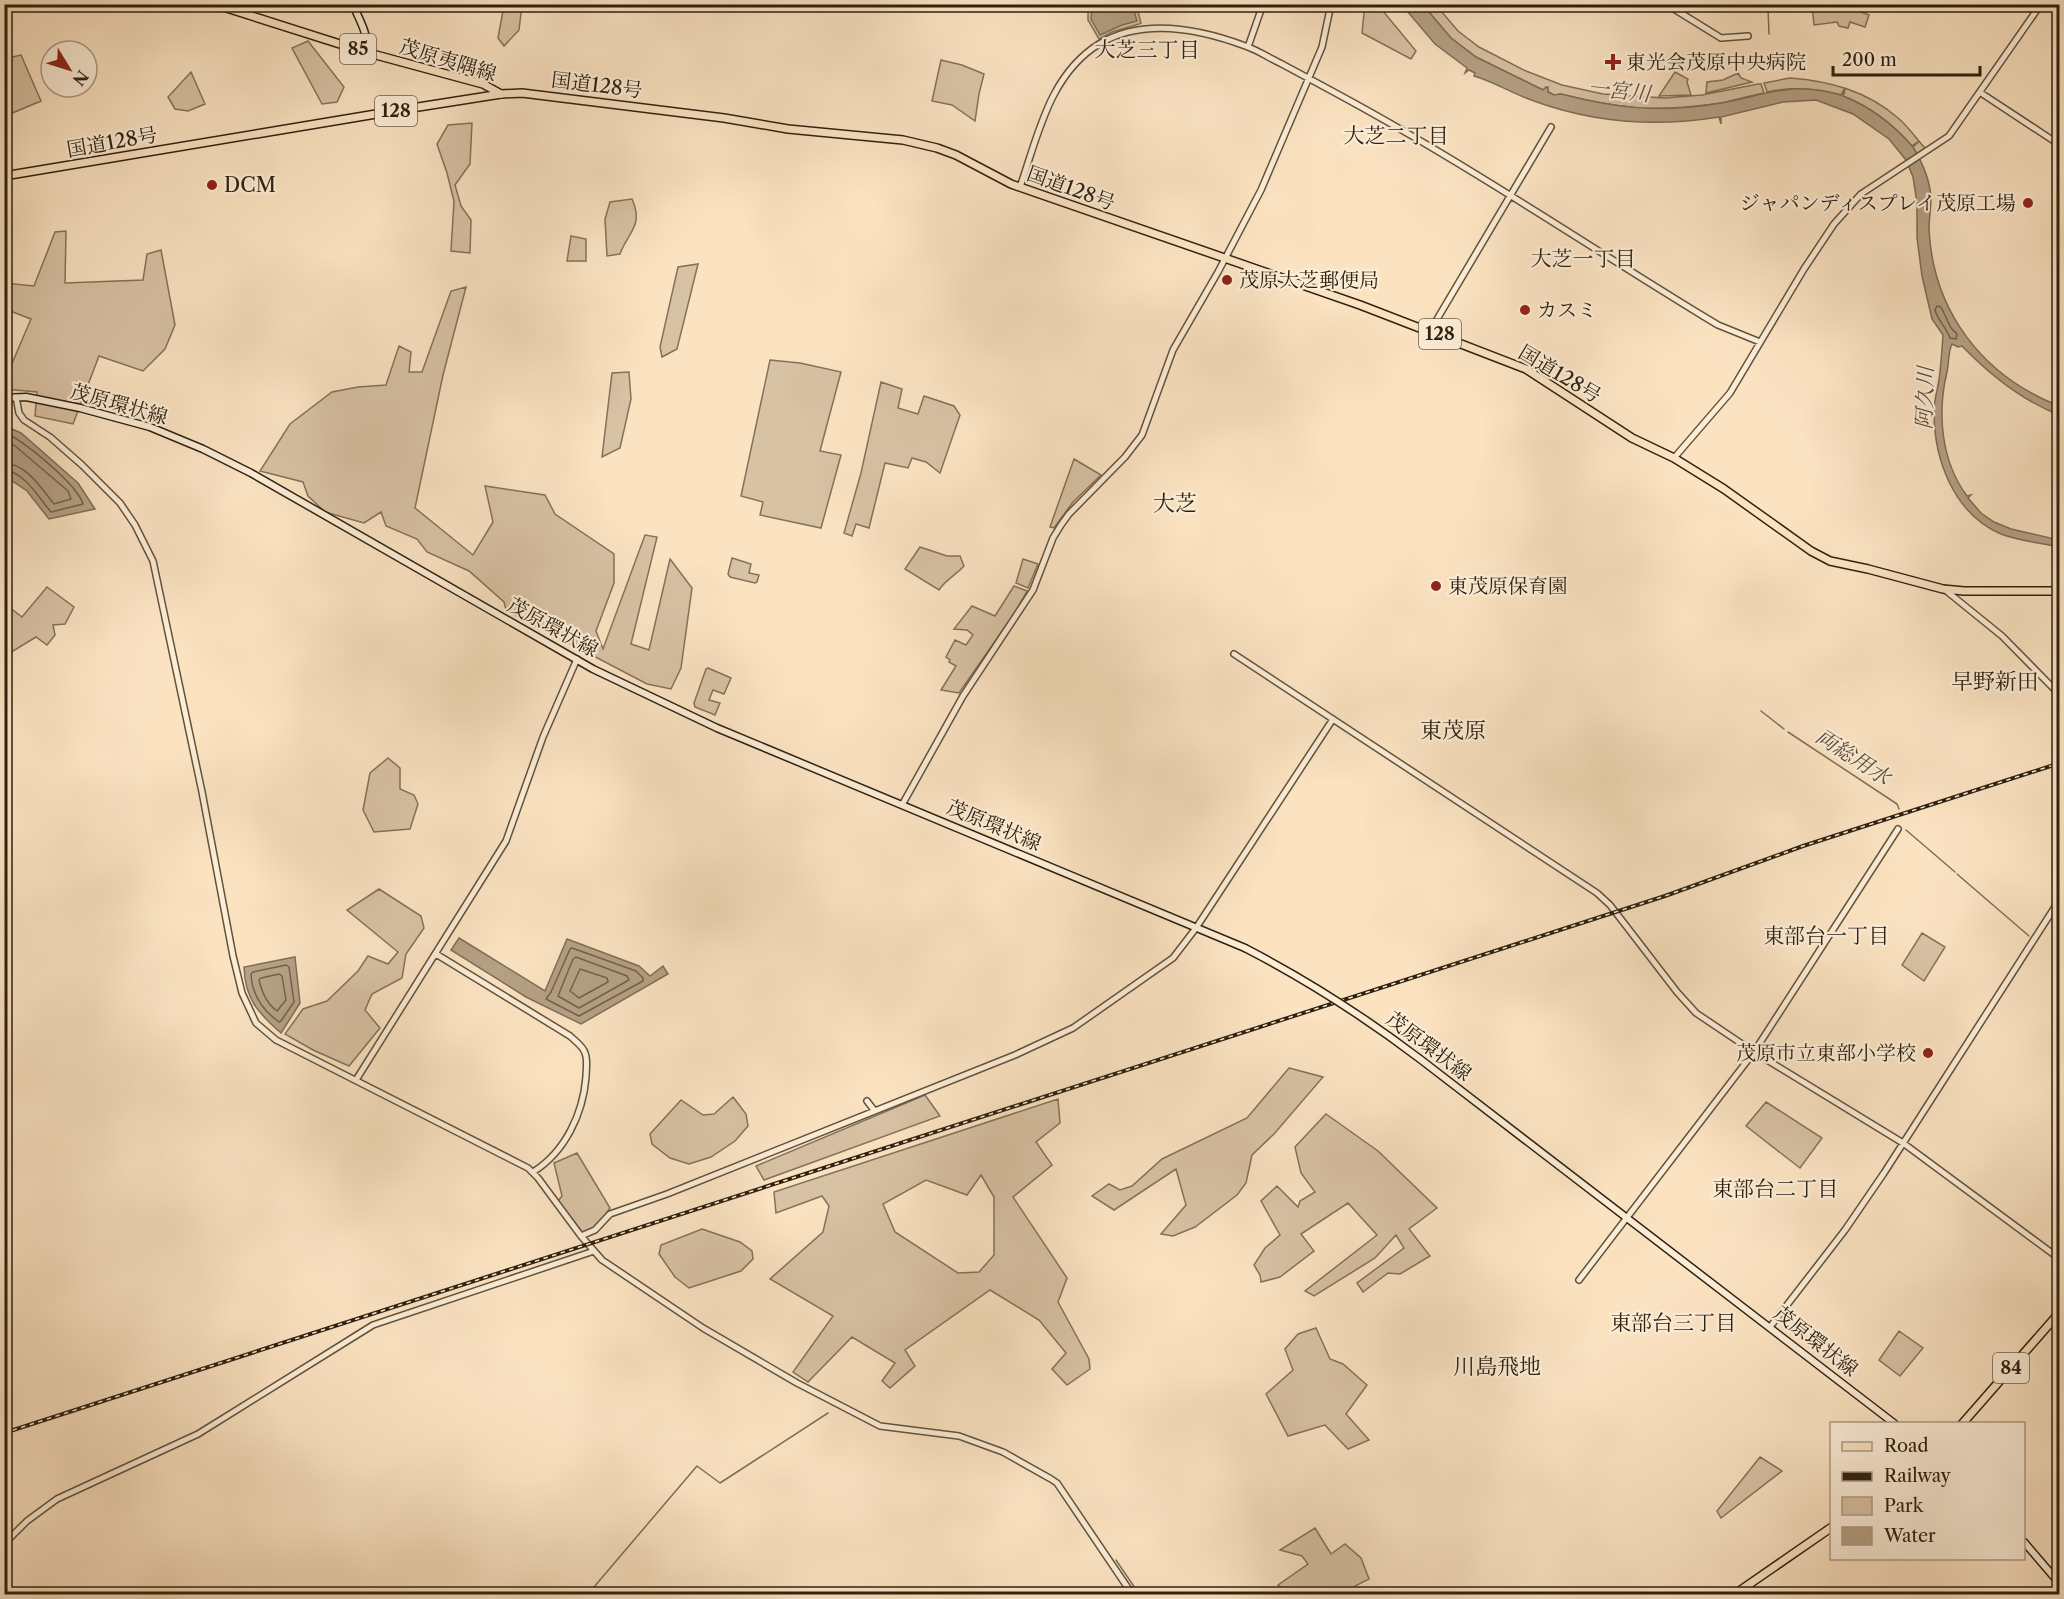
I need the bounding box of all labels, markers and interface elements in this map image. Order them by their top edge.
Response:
road number: 85 [340,34,376,64]
street label: 茂原夷隅線 [397,34,499,86]
district label: 大芝三丁目 [1095,37,1200,62]
north arrow [39,39,99,99]
scale bar [1833,39,1980,77]
text: 200 m [1842,49,1897,71]
place label: 東光会茂原中央病院 [1626,50,1806,74]
marker: 東光会茂原中央病院 [1604,53,1622,71]
text: N [69,67,93,90]
street label: 国道128号 [550,67,644,103]
water label: 一宮川 [1586,75,1654,106]
road number: 128 [375,96,417,126]
street label: 国道128号 [65,122,159,162]
district label: 大芝二丁目 [1344,123,1449,148]
street label: 国道128号 [1024,161,1118,215]
place label: DCM [224,173,276,197]
marker: DCM [205,178,219,192]
place label: ジャパンディスプレイ茂原工場 [1740,191,2016,215]
marker: ジャパンディスプレイ茂原工場 [2021,196,2035,210]
district label: 大芝一丁目 [1531,246,1636,271]
place label: 茂原大芝郵便局 [1239,268,1379,292]
marker: 茂原大芝郵便局 [1220,273,1234,287]
place label: カスミ [1537,298,1597,322]
marker: カスミ [1518,303,1532,317]
road number: 128 [1419,319,1461,349]
street label: 国道128号 [1514,340,1606,408]
water label: 阿久川 [1911,364,1938,430]
street label: 茂原環状線 [68,379,170,429]
district label: 大芝 [1153,490,1197,517]
place label: 東茂原保育園 [1448,574,1568,598]
marker: 東茂原保育園 [1429,579,1443,593]
street label: 茂原環状線 [503,592,603,662]
district label: 早野新田 [1951,668,2039,695]
district label: 東茂原 [1420,717,1486,744]
water label: 両総用水 [1811,723,1897,791]
street label: 茂原環状線 [943,794,1045,856]
district label: 東部台一丁目 [1763,923,1889,948]
street label: 茂原環状線 [1382,1006,1476,1086]
place label: 茂原市立東部小学校 [1736,1041,1916,1065]
marker: 茂原市立東部小学校 [1921,1046,1935,1060]
district label: 東部台二丁目 [1712,1176,1838,1201]
street label: 茂原環状線 [1769,1301,1863,1381]
district label: 東部台三丁目 [1610,1310,1736,1335]
district label: 川島飛地 [1453,1353,1541,1380]
road number: 84 [1993,1353,2029,1383]
legend [1830,1422,2025,1560]
text: Road [1884,1435,1929,1457]
text: Railway [1884,1465,1952,1487]
text: Park [1884,1495,1925,1517]
text: Water [1883,1525,1936,1547]

